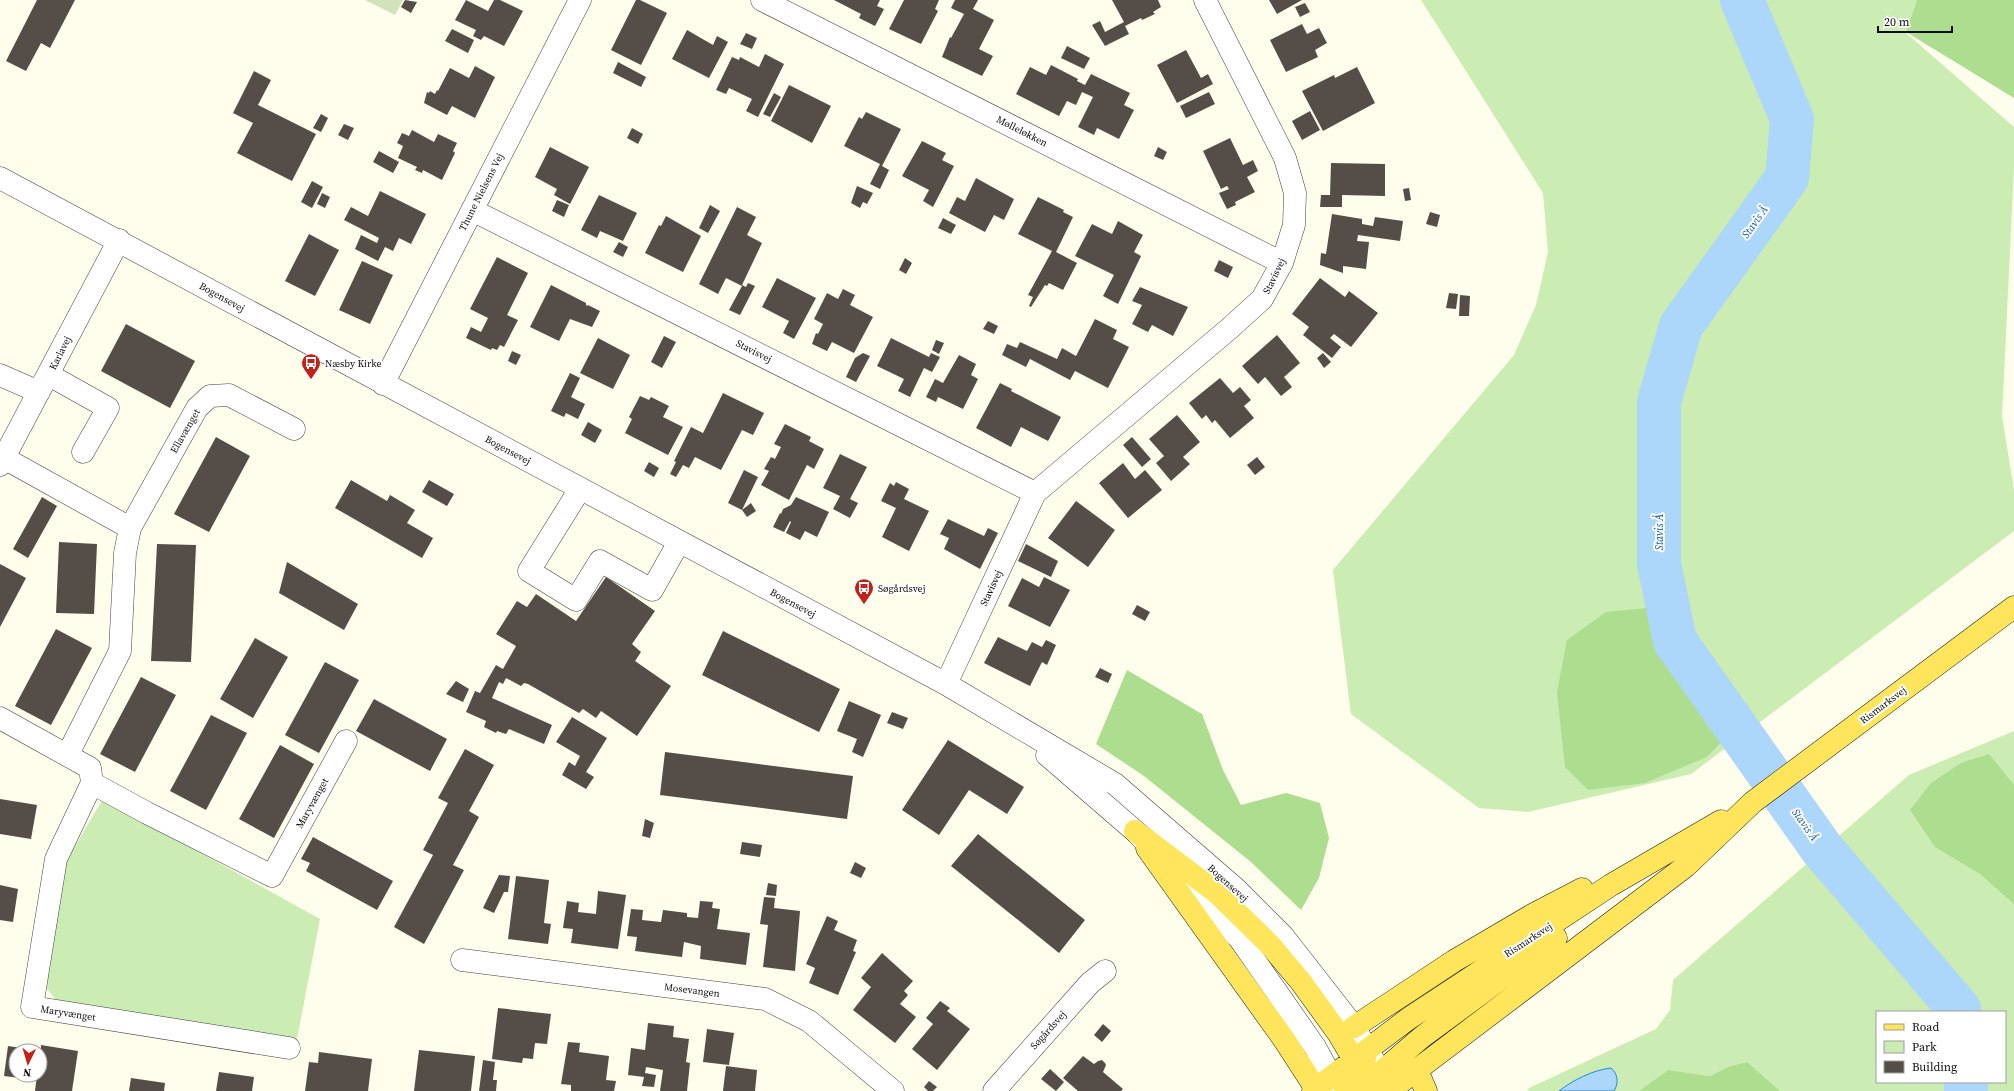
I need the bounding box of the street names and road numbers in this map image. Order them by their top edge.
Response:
street label: Mølleløkken [994,113,1050,149]
street label: Thune Nielsens Vej [456,151,506,233]
street label: Stavisvej [1260,256,1288,296]
street label: Bogensevej [197,279,247,315]
street label: Karlavej [46,334,74,372]
street label: Stavisvej [734,337,774,366]
street label: Ellavænget [167,406,203,455]
street label: Bogensevej [483,433,533,468]
street label: Stavisvej [977,568,1005,608]
street label: Bogensevej [768,586,818,621]
street label: Rismarksvej [1857,683,1909,727]
street label: Maryvænget [293,775,332,830]
street label: Bogensevej [1205,861,1251,905]
street label: Rismarksvej [1502,920,1555,960]
street label: Mosevangen [663,980,721,1000]
street label: Maryvænget [39,1002,97,1024]
street label: Søgårdsvej [1027,1008,1069,1052]

